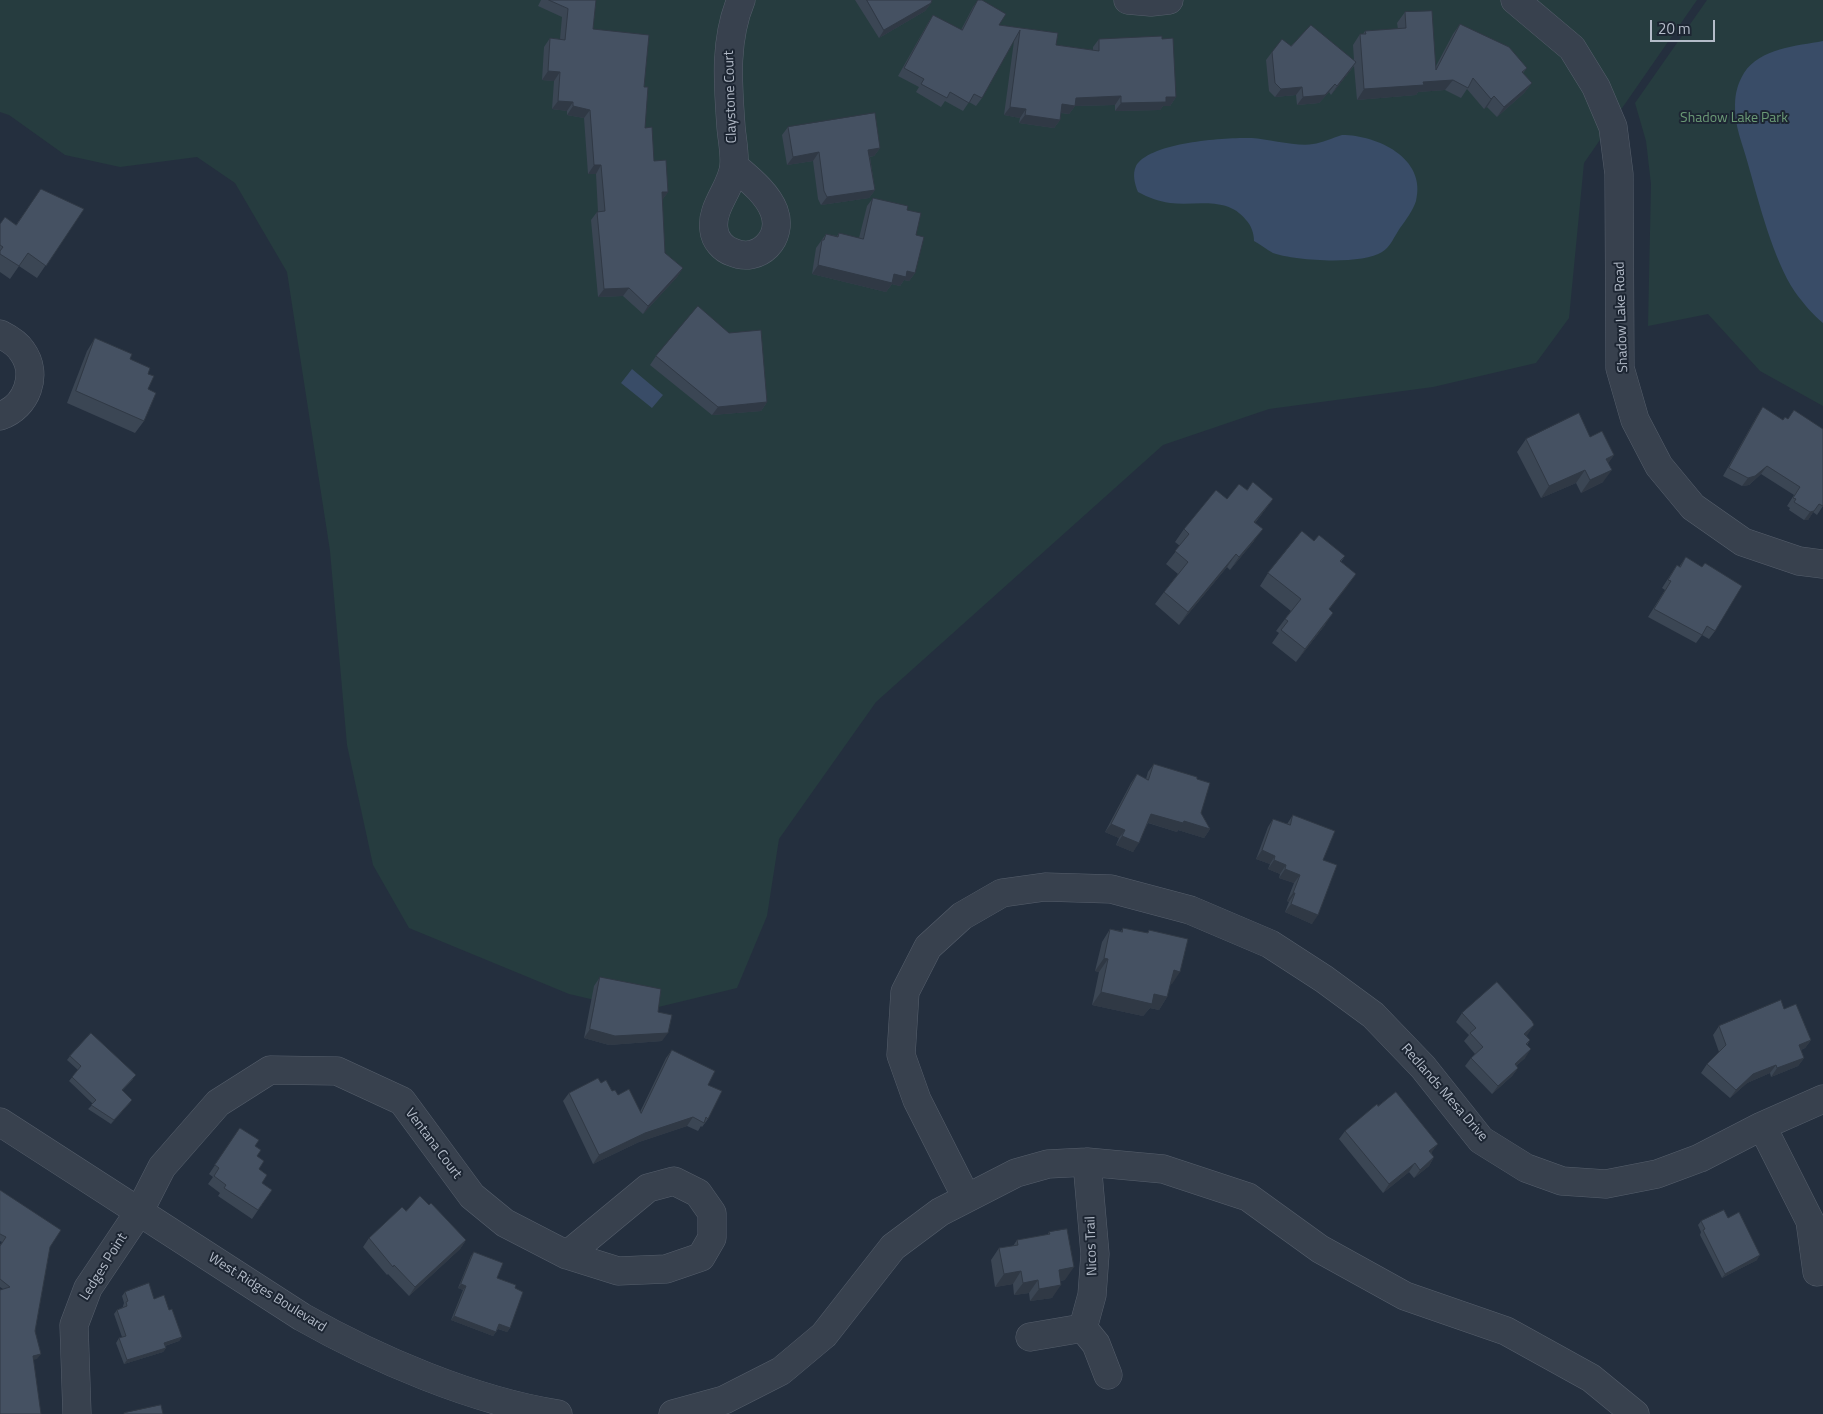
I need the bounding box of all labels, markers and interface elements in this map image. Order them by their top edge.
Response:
scale bar [1653,10,1718,42]
text: 20 m [1658,17,1691,40]
street label: Claystone Court [721,50,741,144]
park label: Shadow Lake Park [1680,111,1788,127]
street label: Shadow Lake Road [1612,261,1632,373]
street label: Redlands Mesa Drive [1397,1041,1491,1145]
street label: Ventana Court [401,1105,465,1183]
street label: Nicos Trail [1083,1216,1101,1276]
street label: Ledges Point [77,1230,131,1304]
street label: West Ridges Boulevard [205,1250,329,1336]

